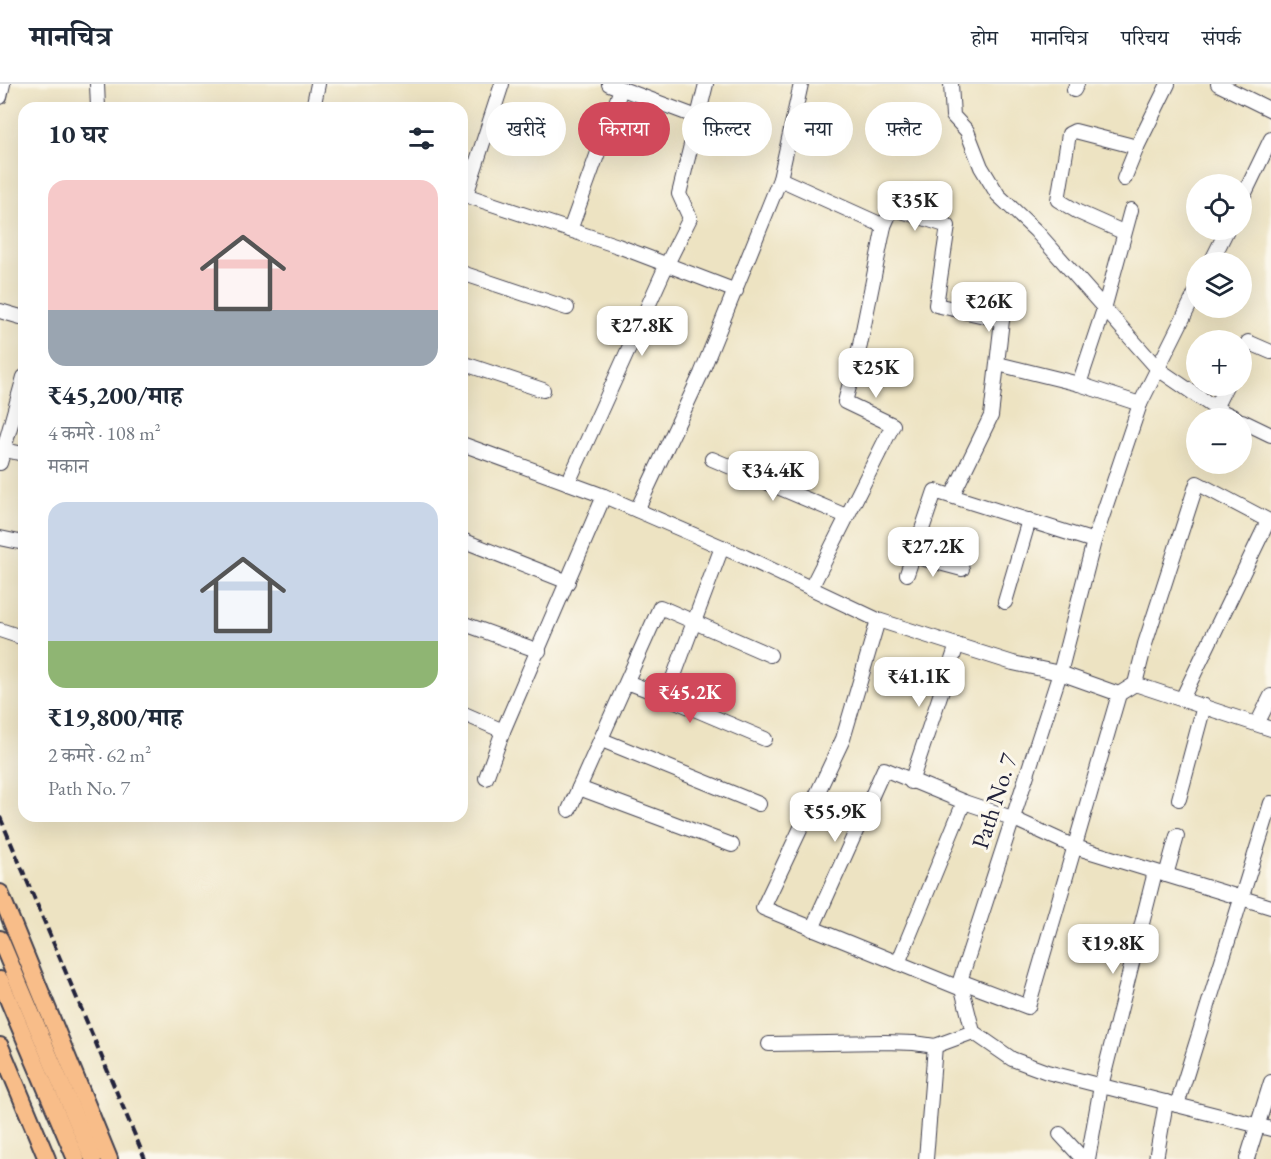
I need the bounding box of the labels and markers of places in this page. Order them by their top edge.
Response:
pin: ₹35K [879,181,951,232]
pin: ₹26K [953,282,1025,333]
pin: ₹27.8K [593,306,691,357]
pin: ₹25K [840,348,912,399]
pin: ₹34.4K [724,451,822,502]
pin: ₹27.2K [884,527,982,578]
pin: ₹41.1K [870,657,968,708]
pin: ₹45.2K [641,673,739,724]
pin: ₹55.9K [786,792,884,843]
pin: ₹19.8K [1064,924,1162,975]

